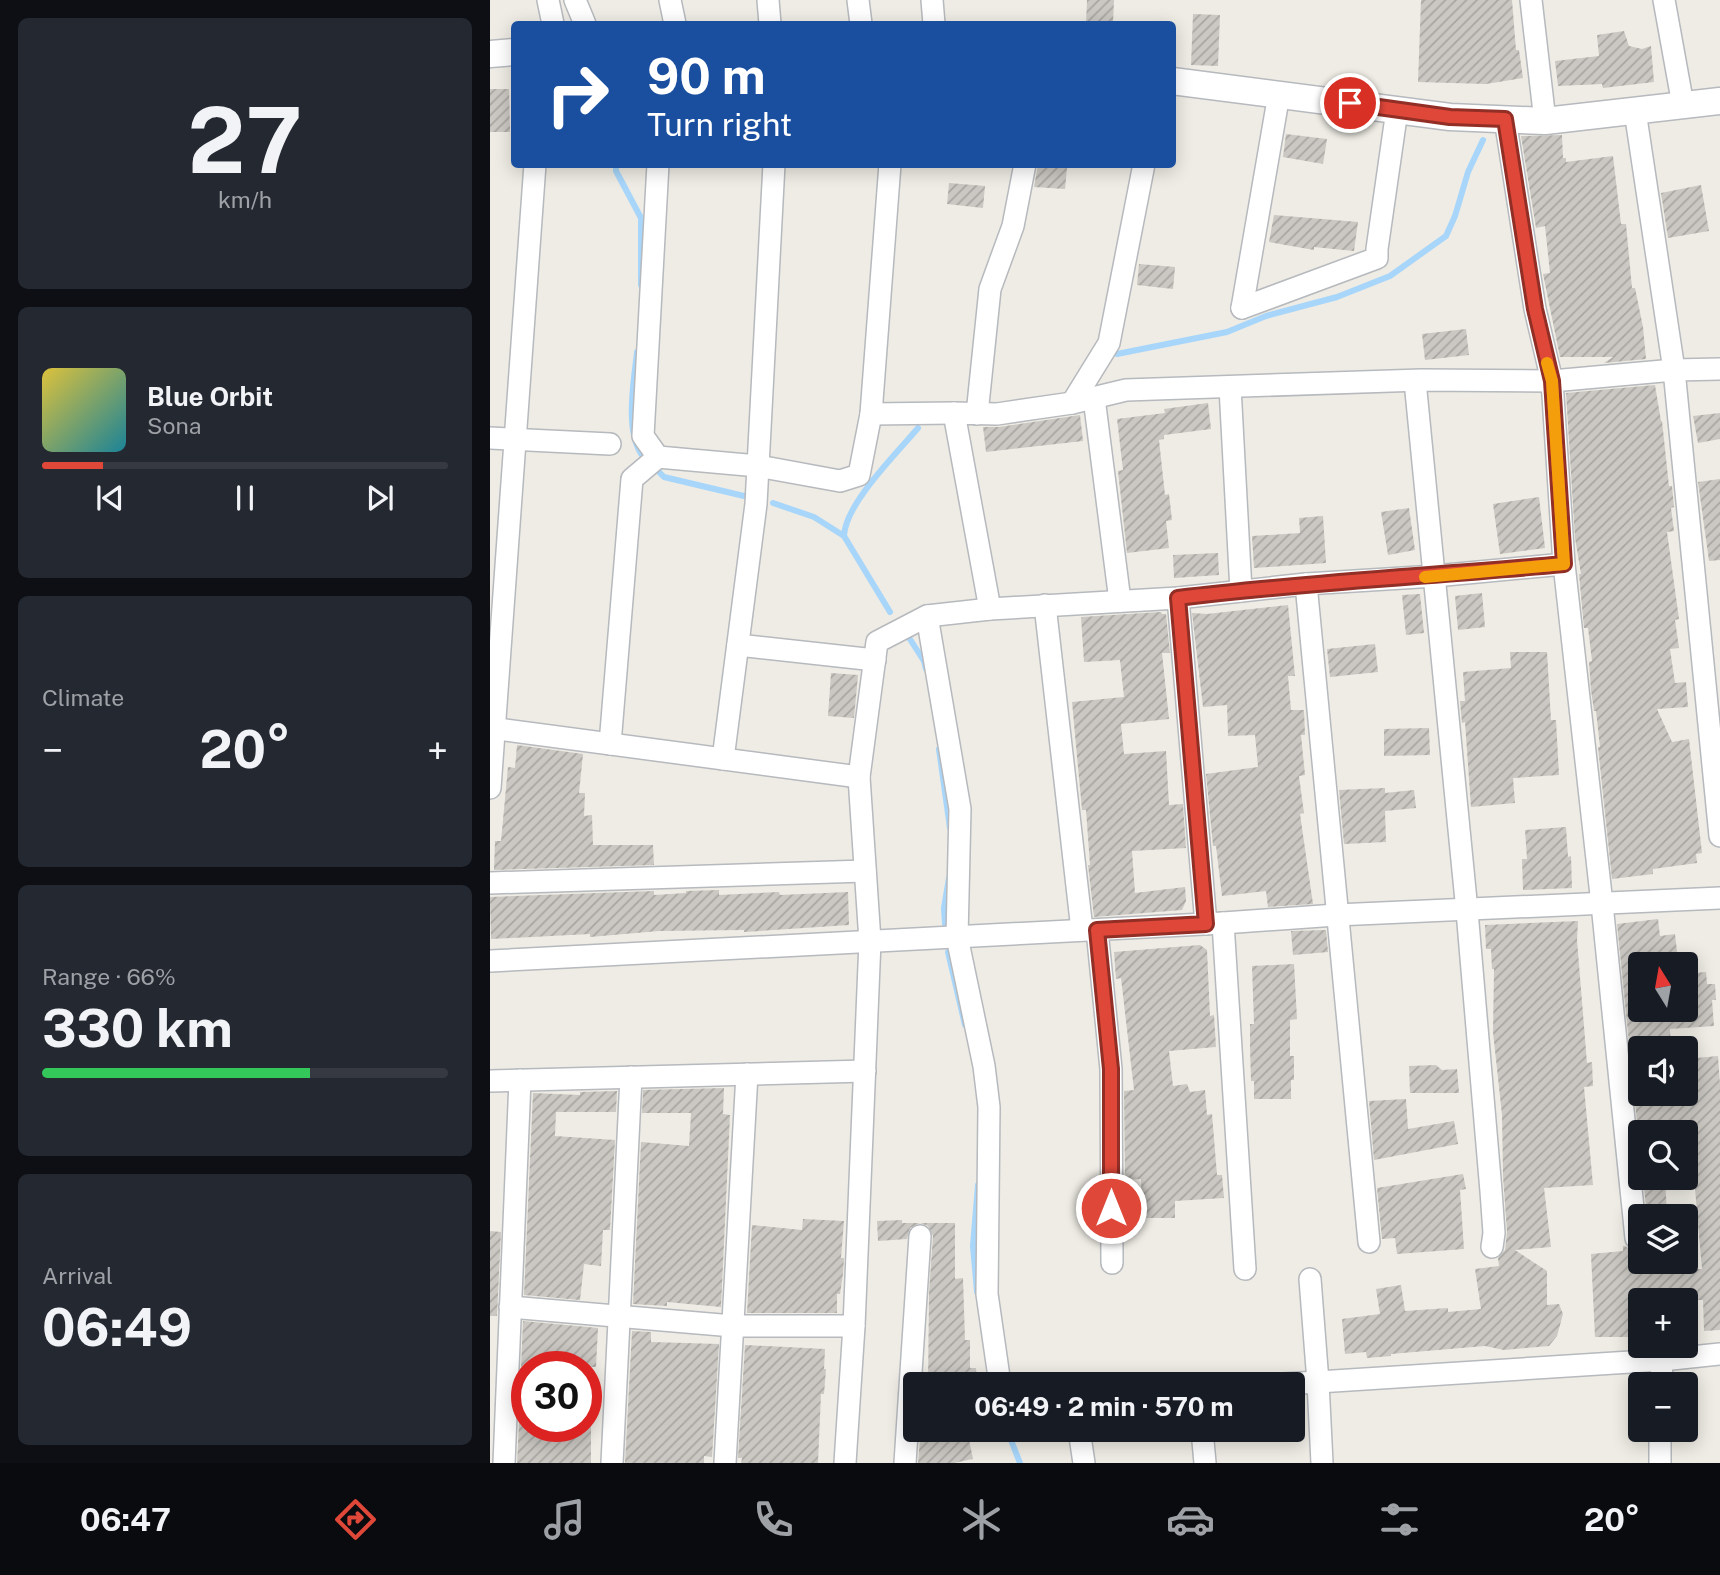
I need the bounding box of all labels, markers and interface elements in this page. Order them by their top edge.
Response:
text: 90 m [647,47,766,105]
icon: right [532,49,623,140]
pin [1320,73,1380,133]
icon: arrive [1331,84,1369,122]
text: 27 [188,87,302,193]
text: Turn right [647,106,792,143]
text: km/h [218,186,272,213]
text: Blue Orbit [147,381,273,412]
text: Sona [147,412,201,439]
icon: previous [91,479,129,517]
icon: pause [226,479,264,517]
icon: next [361,479,399,517]
text: Climate [42,684,124,711]
text: 20° [199,719,291,780]
text: − [42,728,63,773]
text: + [427,728,448,773]
north arrow [1628,952,1698,1022]
map controls [1628,952,1698,1442]
text: Range · 66% [42,963,176,990]
text: 330 km [42,998,233,1059]
button: sound [1628,1036,1698,1106]
button: search [1628,1120,1698,1190]
position arrow [1074,1171,1148,1245]
button: layers [1628,1204,1698,1274]
text: Arrival [42,1262,113,1289]
button: + [1628,1288,1698,1358]
text: 06:49 [42,1297,192,1358]
speed limit sign: 30 [511,1351,602,1442]
button: − [1628,1372,1698,1442]
text: 06:49 · 2 min · 570 m [974,1391,1234,1422]
icon: directions [331,1495,380,1544]
icon: music [540,1495,589,1544]
icon: phone [749,1495,798,1544]
icon: climate [957,1495,1006,1544]
icon: car [1166,1495,1215,1544]
icon: filters [1375,1495,1424,1544]
text: 06:47 [80,1501,171,1538]
text: 20° [1584,1501,1640,1538]

